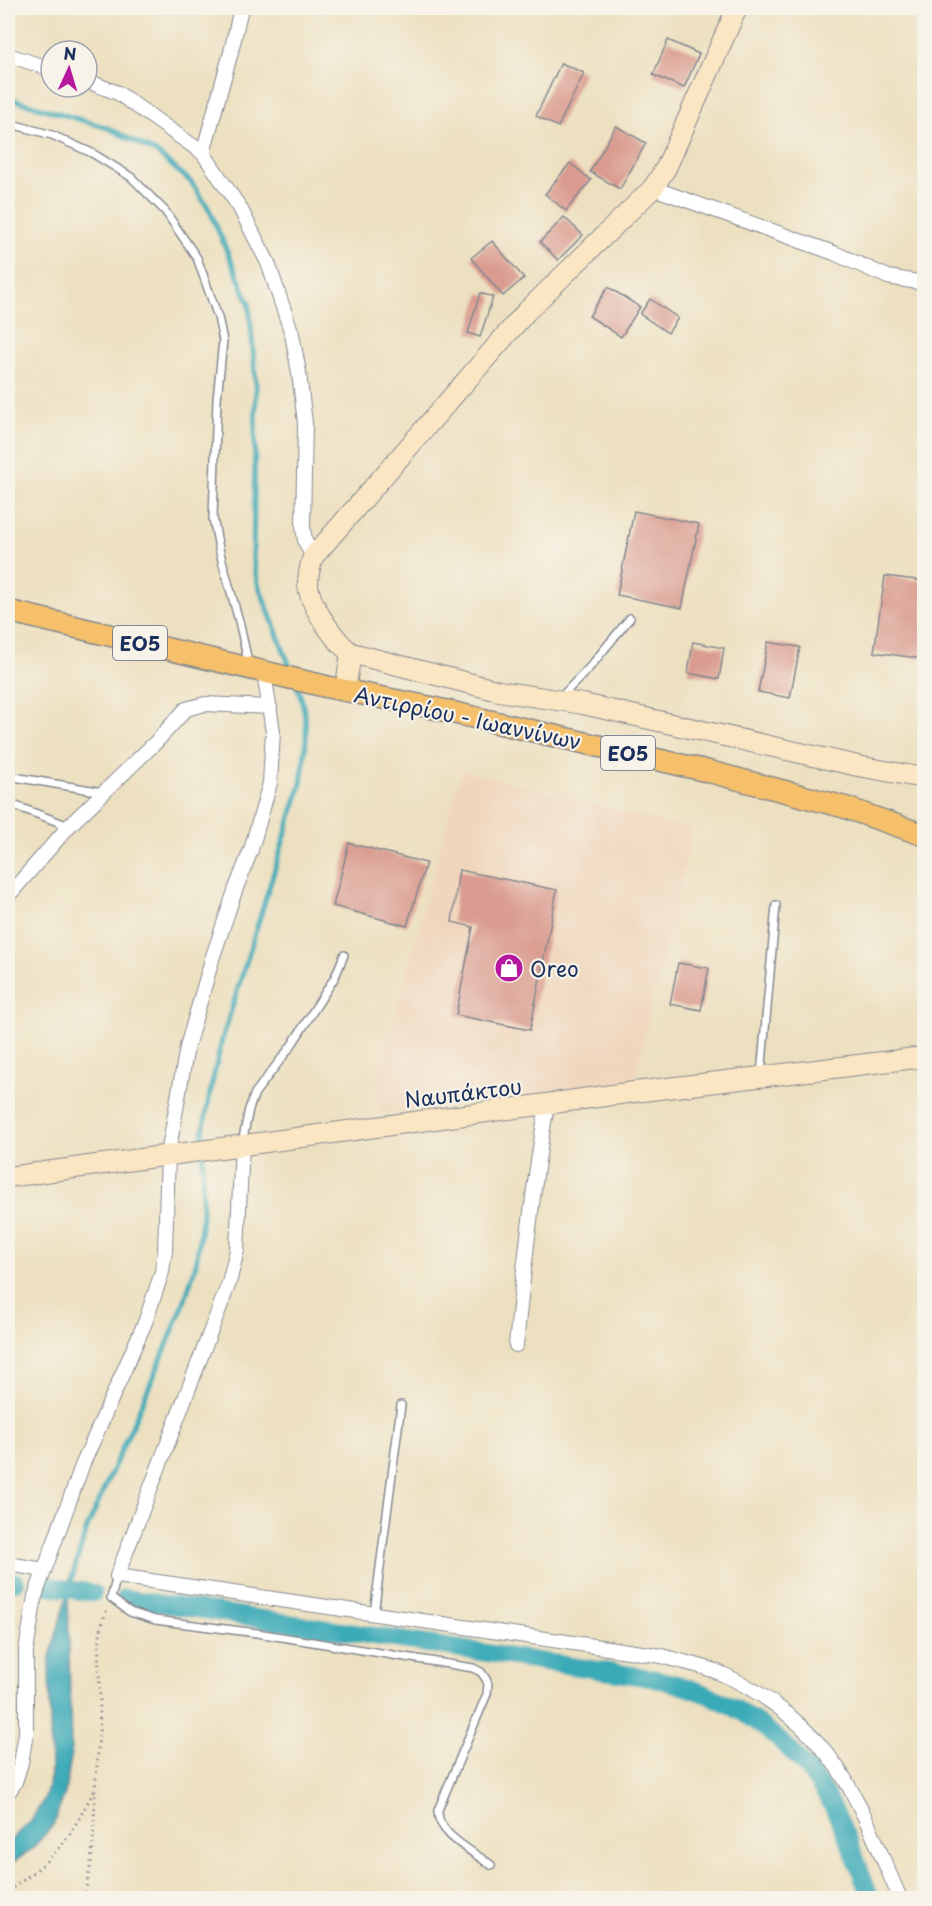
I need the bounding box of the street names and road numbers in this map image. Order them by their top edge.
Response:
road number: ΕΟ5 [113,626,167,660]
street label: Αντιρρίου - Ιωαννίνων [351,677,585,757]
road number: ΕΟ5 [601,736,655,770]
street label: Ναυπάκτου [403,1069,523,1115]

